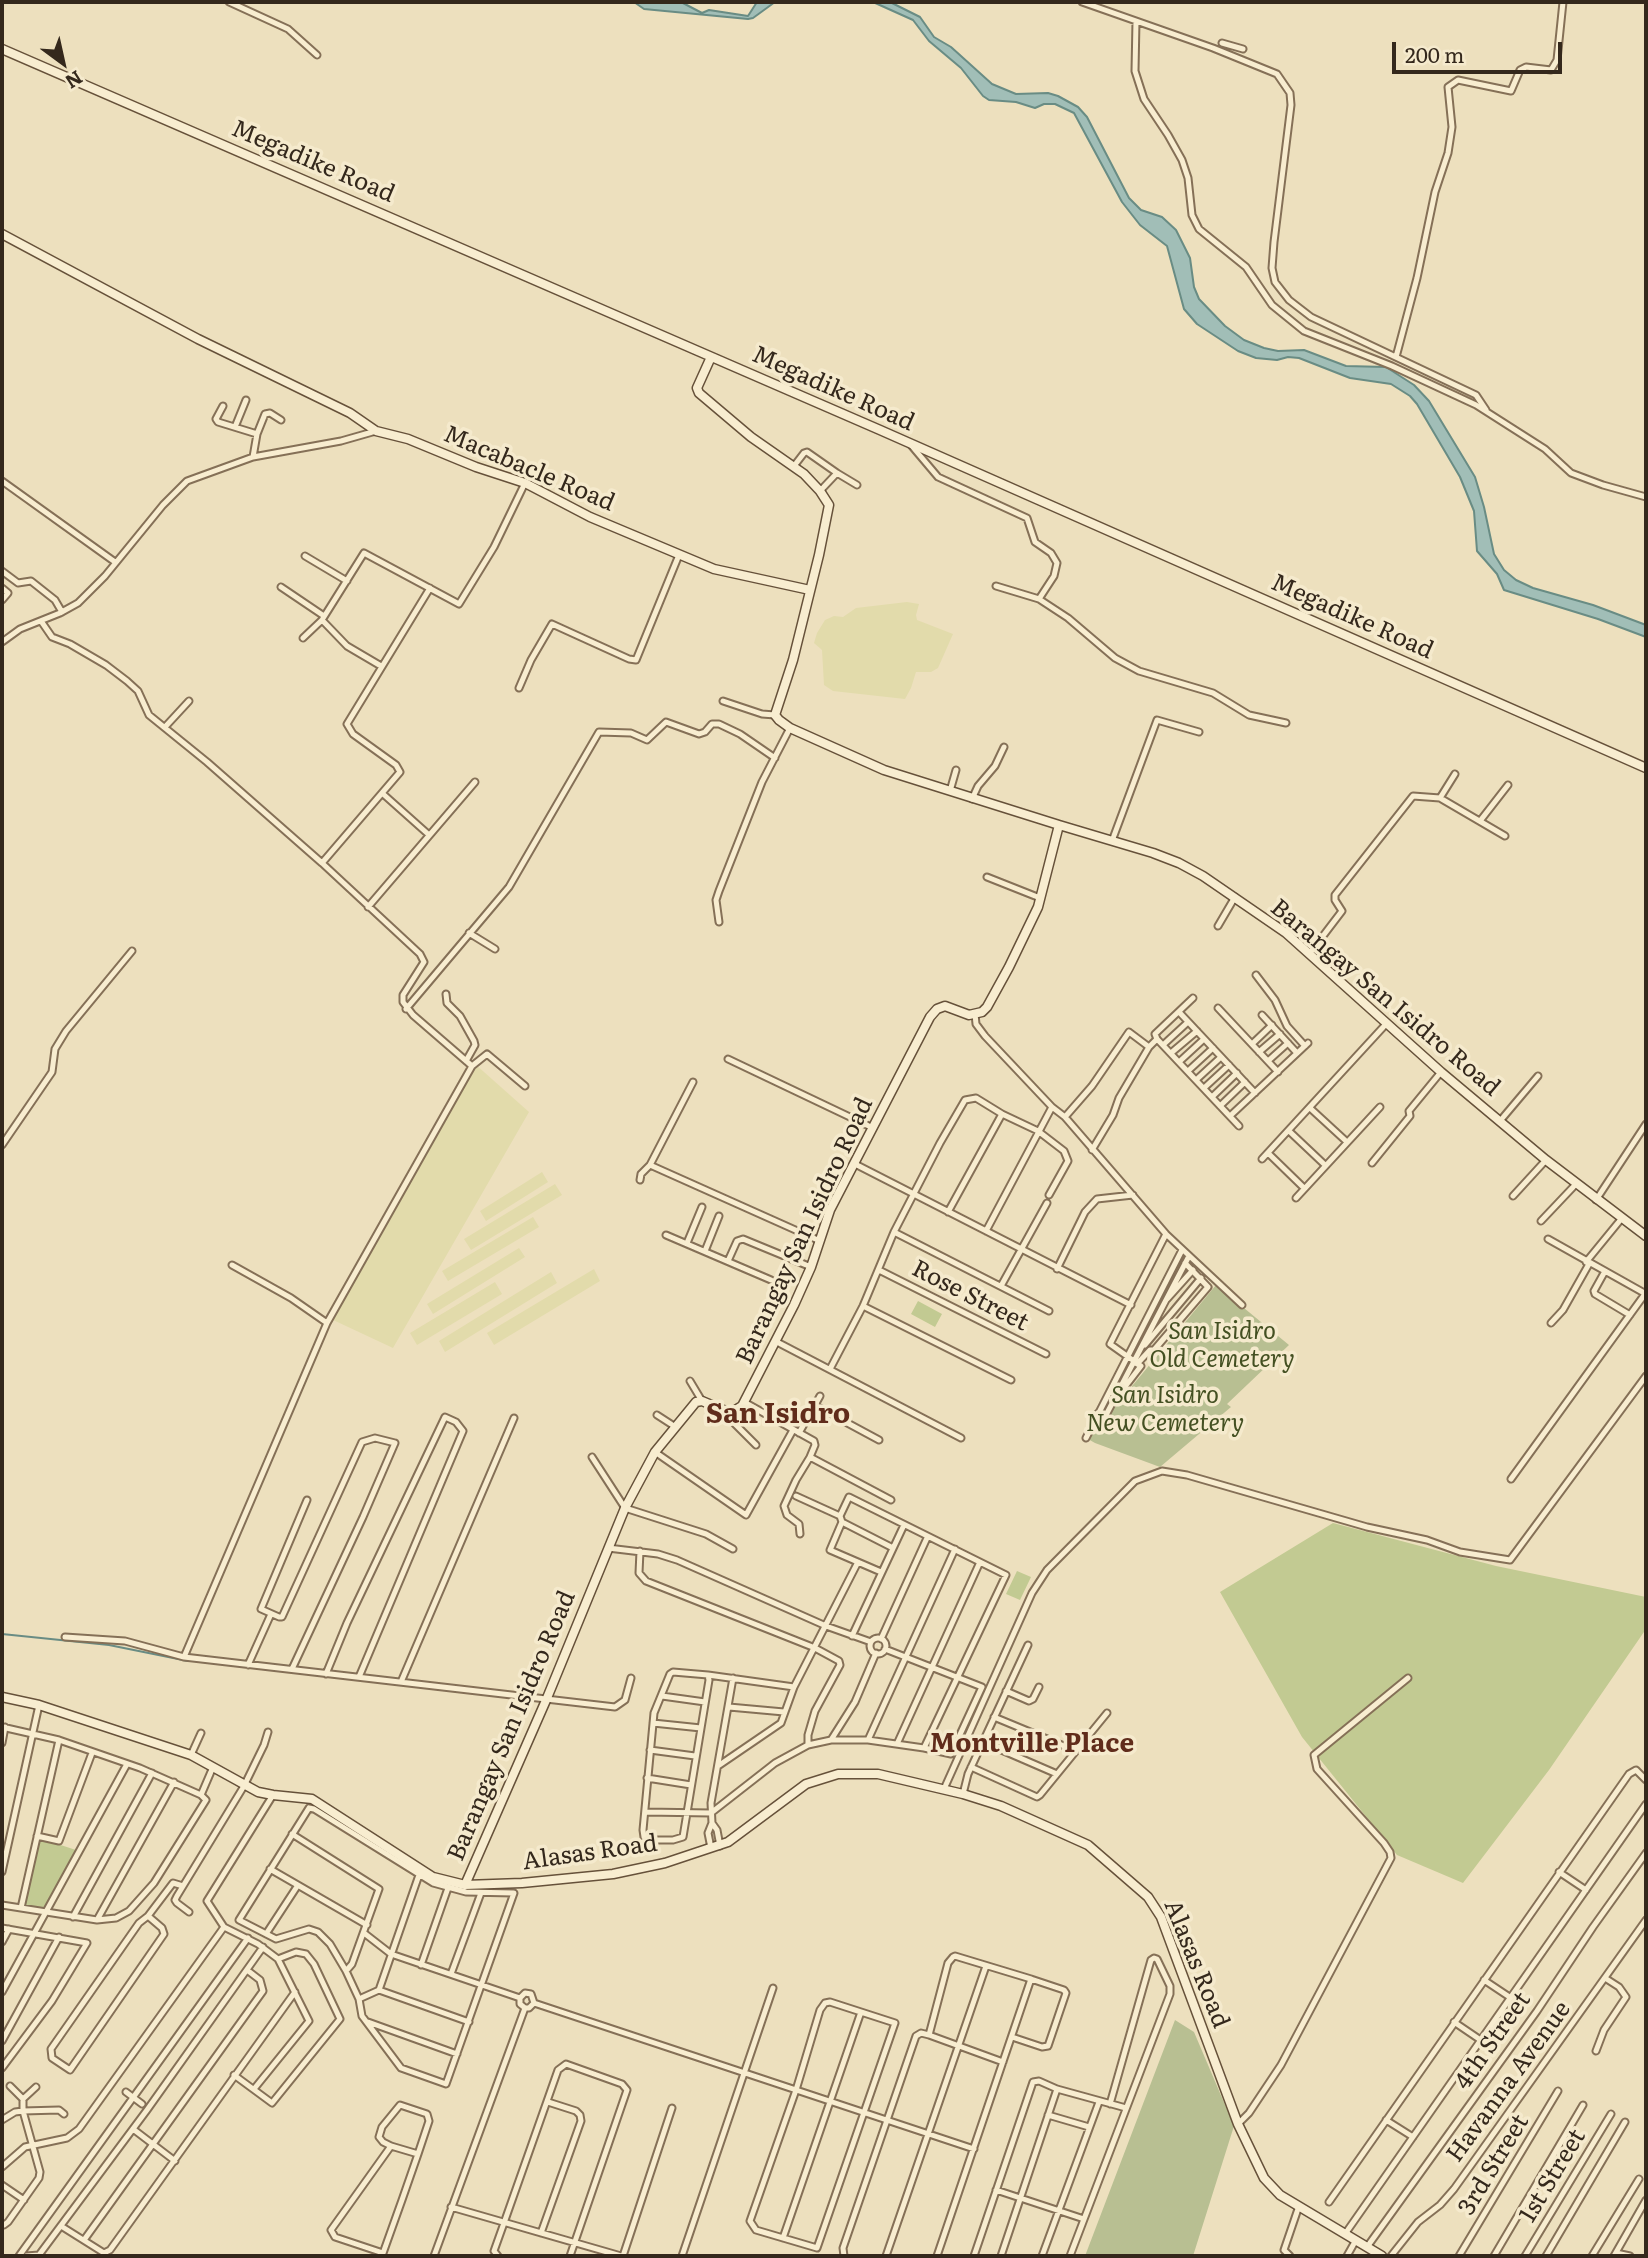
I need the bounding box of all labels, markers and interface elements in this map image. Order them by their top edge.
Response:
north arrow [28,28,98,98]
scale bar [1396,28,1566,72]
text: 200 m [1405,38,1465,69]
text: N [60,65,89,97]
street label: Megadike Road [227,115,399,209]
street label: Megadike Road [747,340,919,438]
street label: Macabacle Road [439,420,619,518]
street label: Megadike Road [1266,568,1438,666]
street label: Barangay San Isidro Road [1264,894,1506,1102]
street label: Barangay San Isidro Road [731,1093,879,1369]
street label: Rose Street [907,1254,1033,1338]
park label: San Isidro Old Cemetery [1149,1318,1295,1374]
park label: San Isidro New Cemetery [1086,1382,1244,1438]
district label: San Isidro [706,1398,850,1432]
street label: Barangay San Isidro Road [442,1587,582,1865]
district label: Montville Place [930,1728,1134,1760]
street label: Alasas Road [521,1829,659,1877]
street label: Alasas Road [1157,1896,1235,2032]
street label: 4th Street [1449,1987,1537,2095]
street label: Havanna Avenue [1441,1996,1577,2168]
street label: 3rd Street [1453,2109,1535,2221]
street label: 1st Street [1514,2124,1592,2228]

